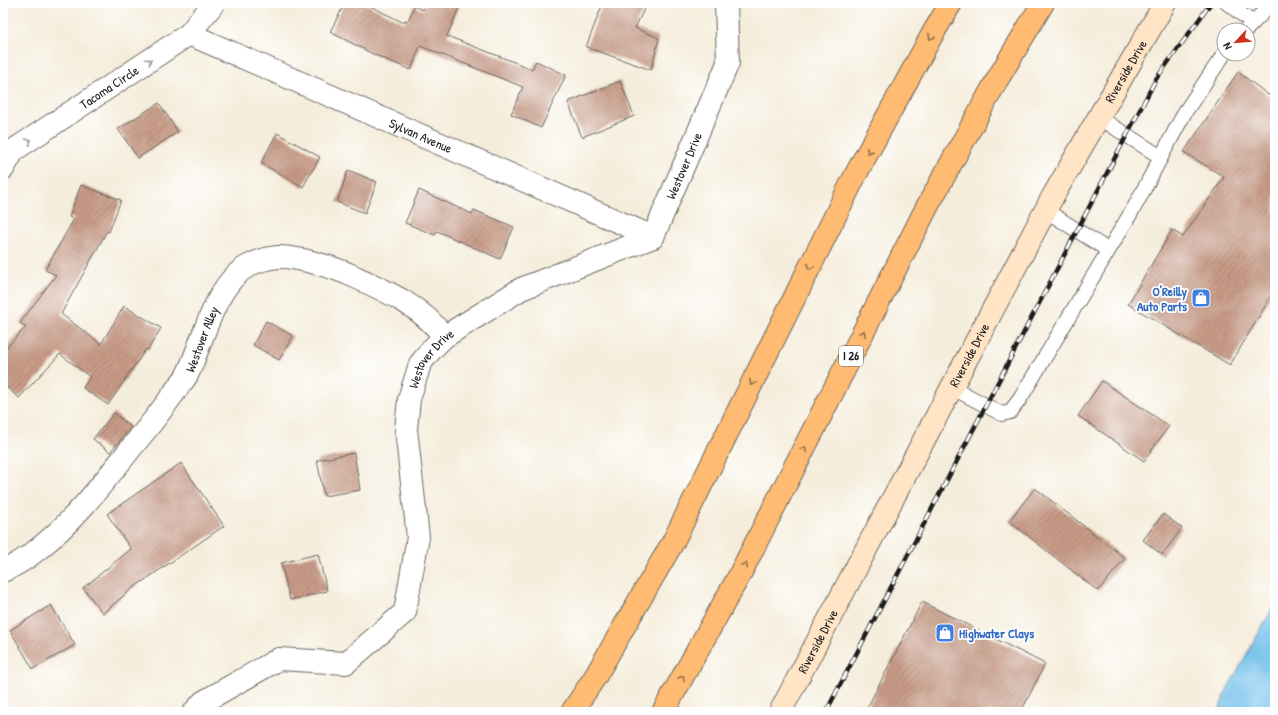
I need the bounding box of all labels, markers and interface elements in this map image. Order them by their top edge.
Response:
north arrow [1216,22,1256,62]
one-way arrow [929,33,936,40]
street label: Riverside Drive [1100,36,1151,106]
text: N [1219,41,1235,52]
one-way arrow [145,58,152,66]
street label: Tacoma Circle [76,61,142,113]
street label: Sylvan Avenue [386,114,455,157]
street label: Westover Drive [661,130,706,202]
one-way arrow [25,138,32,145]
one-way arrow [866,147,874,154]
one-way arrow [807,262,815,270]
place label: O'Reilly Auto Parts [1137,282,1187,315]
shop icon: O'Reilly Auto Parts [1190,287,1212,309]
street label: Westover Alley [181,303,223,375]
street label: Riverside Drive [945,320,993,390]
street label: Westover Drive [404,324,457,390]
one-way arrow [858,329,866,337]
road number: I 26 [839,346,863,366]
one-way arrow [749,379,757,386]
one-way arrow [799,445,807,453]
one-way arrow [740,561,748,569]
street label: Riverside Drive [793,606,842,676]
shop icon: Highwater Clays [934,622,956,644]
place label: Highwater Clays [959,624,1034,643]
one-way arrow [677,675,684,682]

